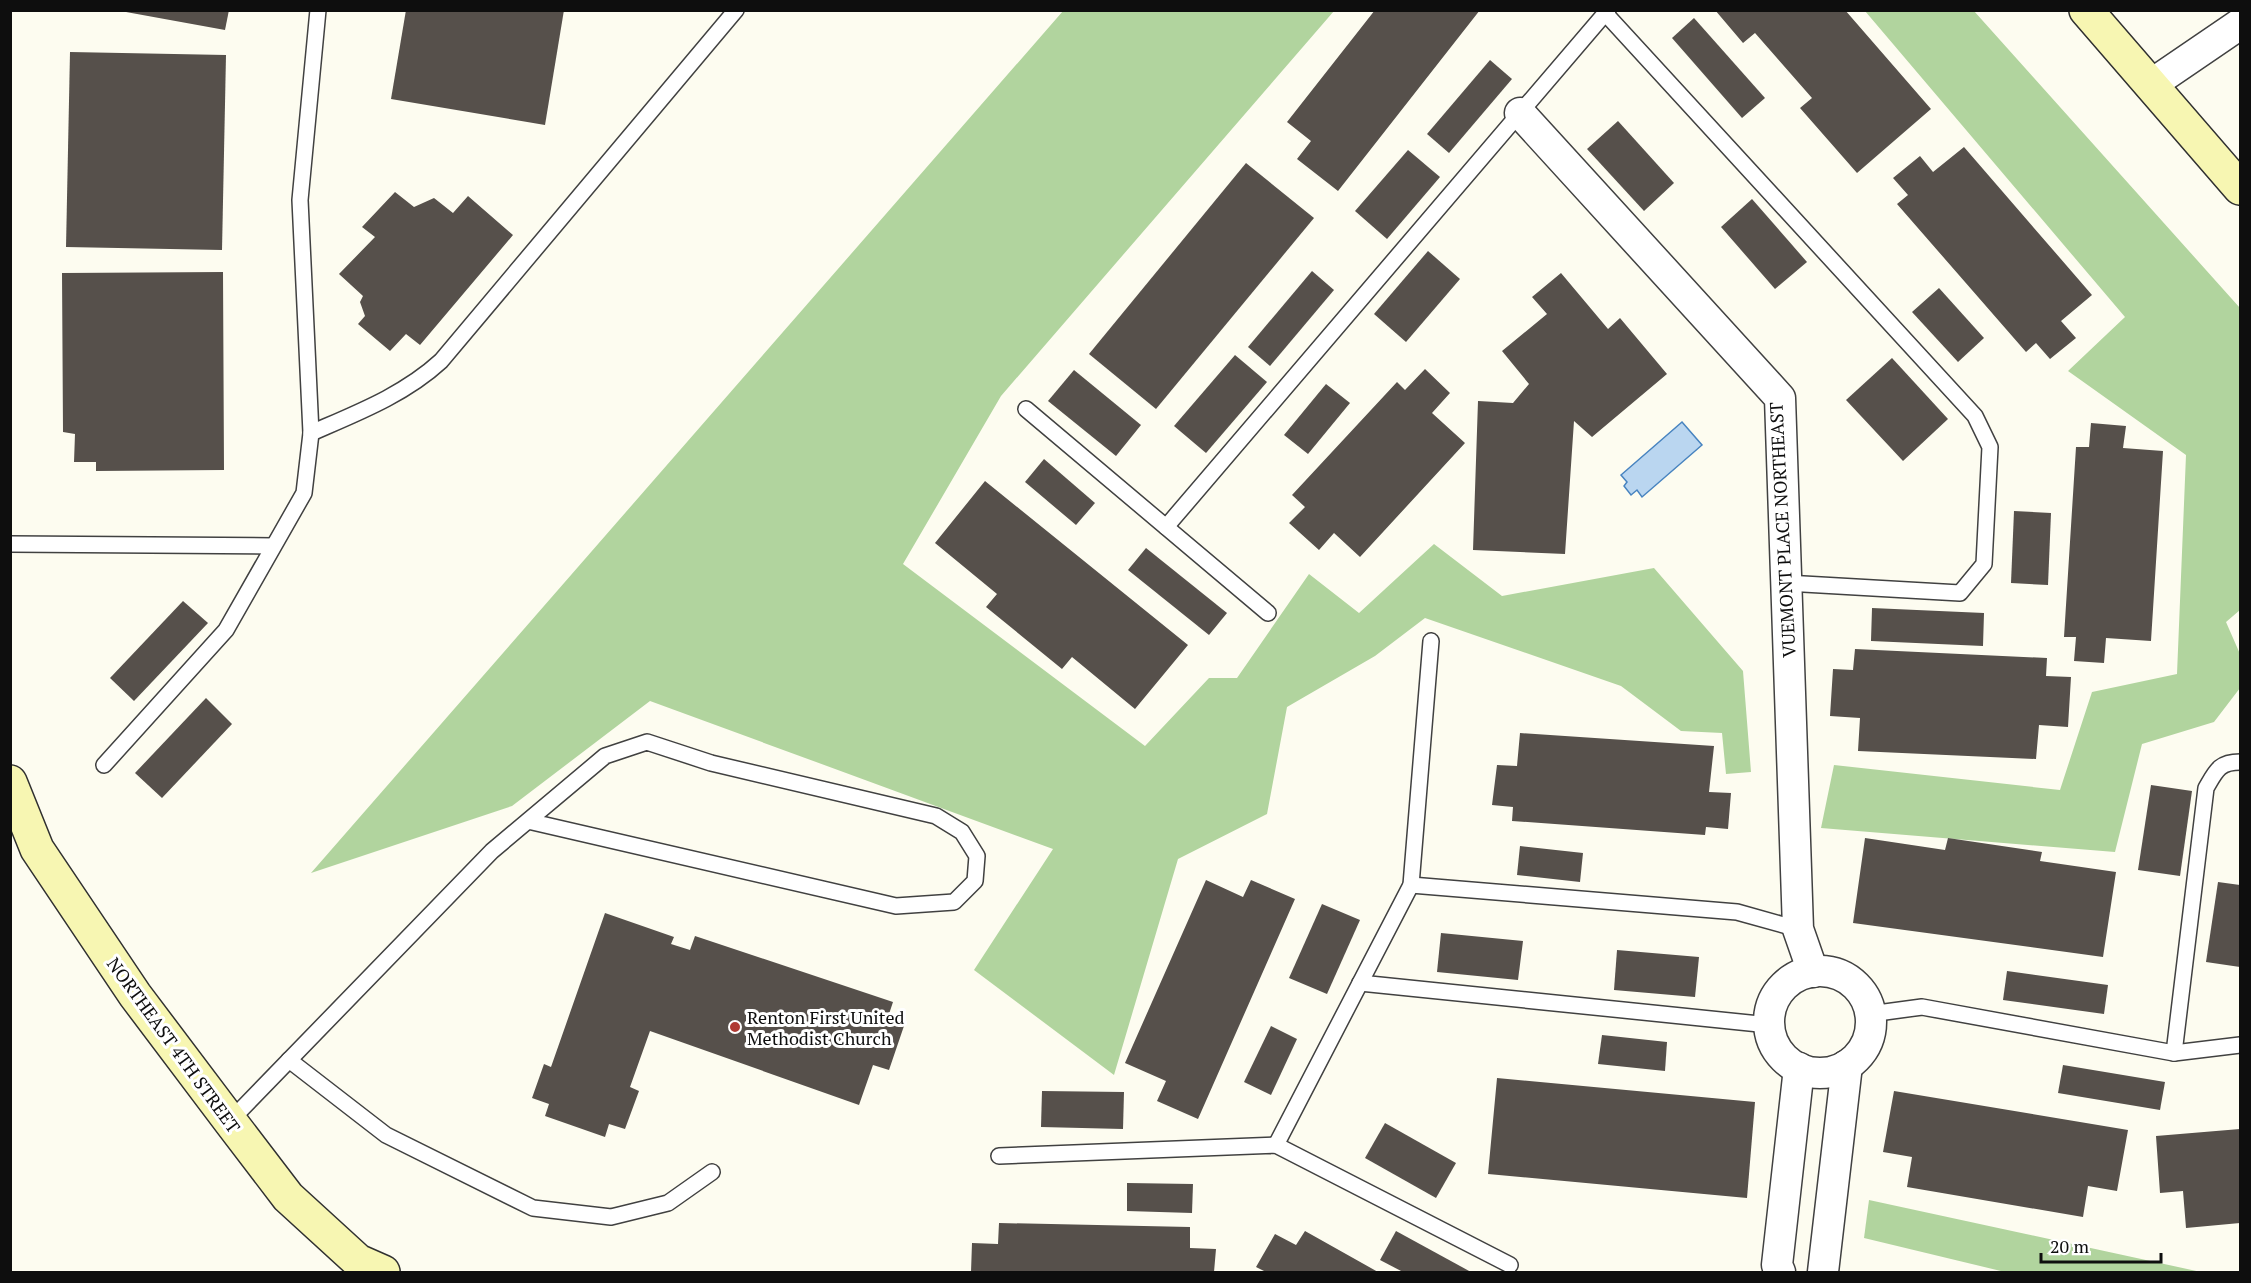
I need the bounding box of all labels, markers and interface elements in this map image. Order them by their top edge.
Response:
street label: VUEMONT PLACE NORTHEAST [1763,402,1801,658]
street label: NORTHEAST 4TH STREET [102,952,246,1138]
place label: Renton First United Methodist Church [747,1005,904,1050]
marker: Renton First United Methodist Church [728,1020,742,1034]
scale bar [2041,1226,2161,1264]
text: 20 m [2050,1234,2090,1258]

